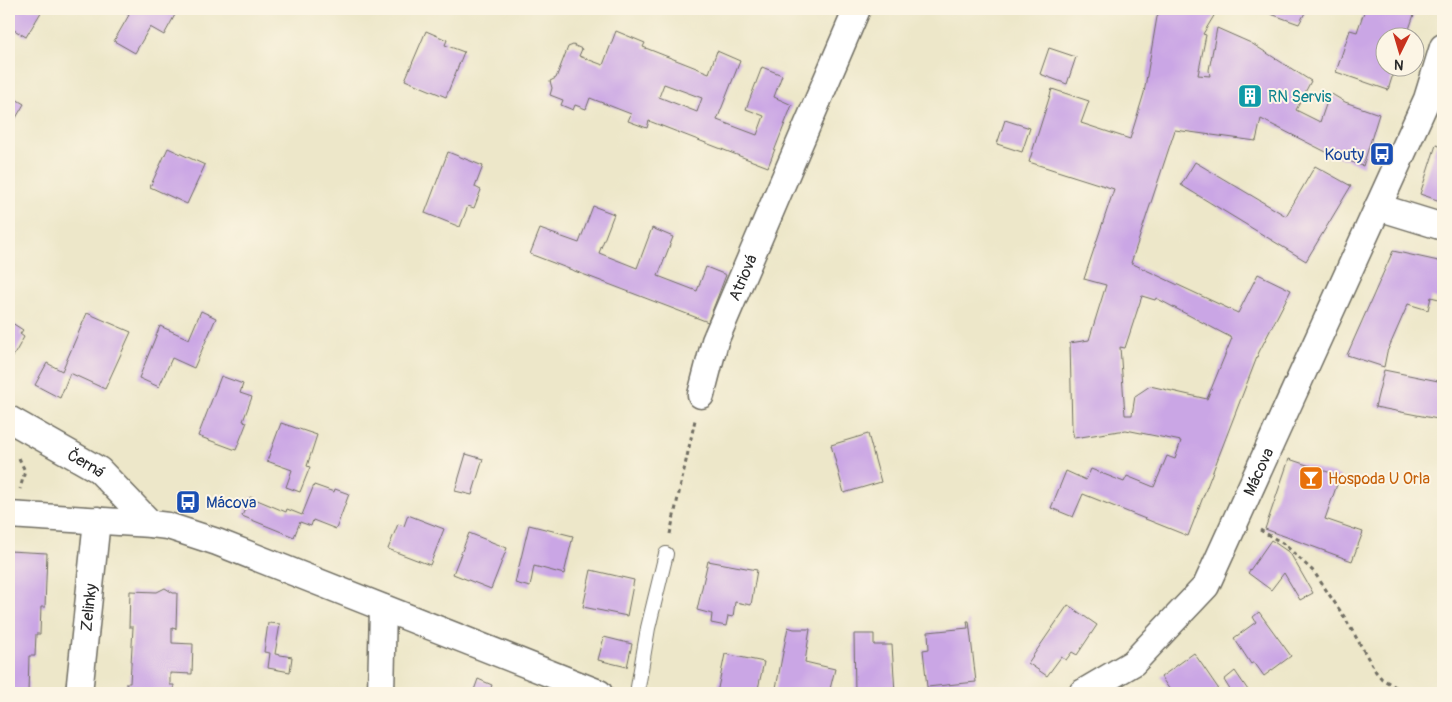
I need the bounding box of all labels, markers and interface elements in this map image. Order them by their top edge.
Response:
north arrow [1374,28,1424,78]
text: N [1393,56,1404,73]
building icon: RN Servis [1237,83,1263,109]
place label: RN Servis [1268,87,1332,107]
bus stop icon: Kouty [1369,141,1395,167]
place label: Kouty [1324,145,1364,165]
street label: Atriová [724,251,762,304]
street label: Černá [64,445,109,482]
street label: Mácova [1239,445,1278,499]
bar icon: Hospoda U Orla [1298,465,1324,491]
place label: Hospoda U Orla [1328,469,1430,489]
bus stop icon: Mácova [175,489,201,515]
place label: Mácova [206,493,256,513]
street label: Zelinky [76,583,101,632]

